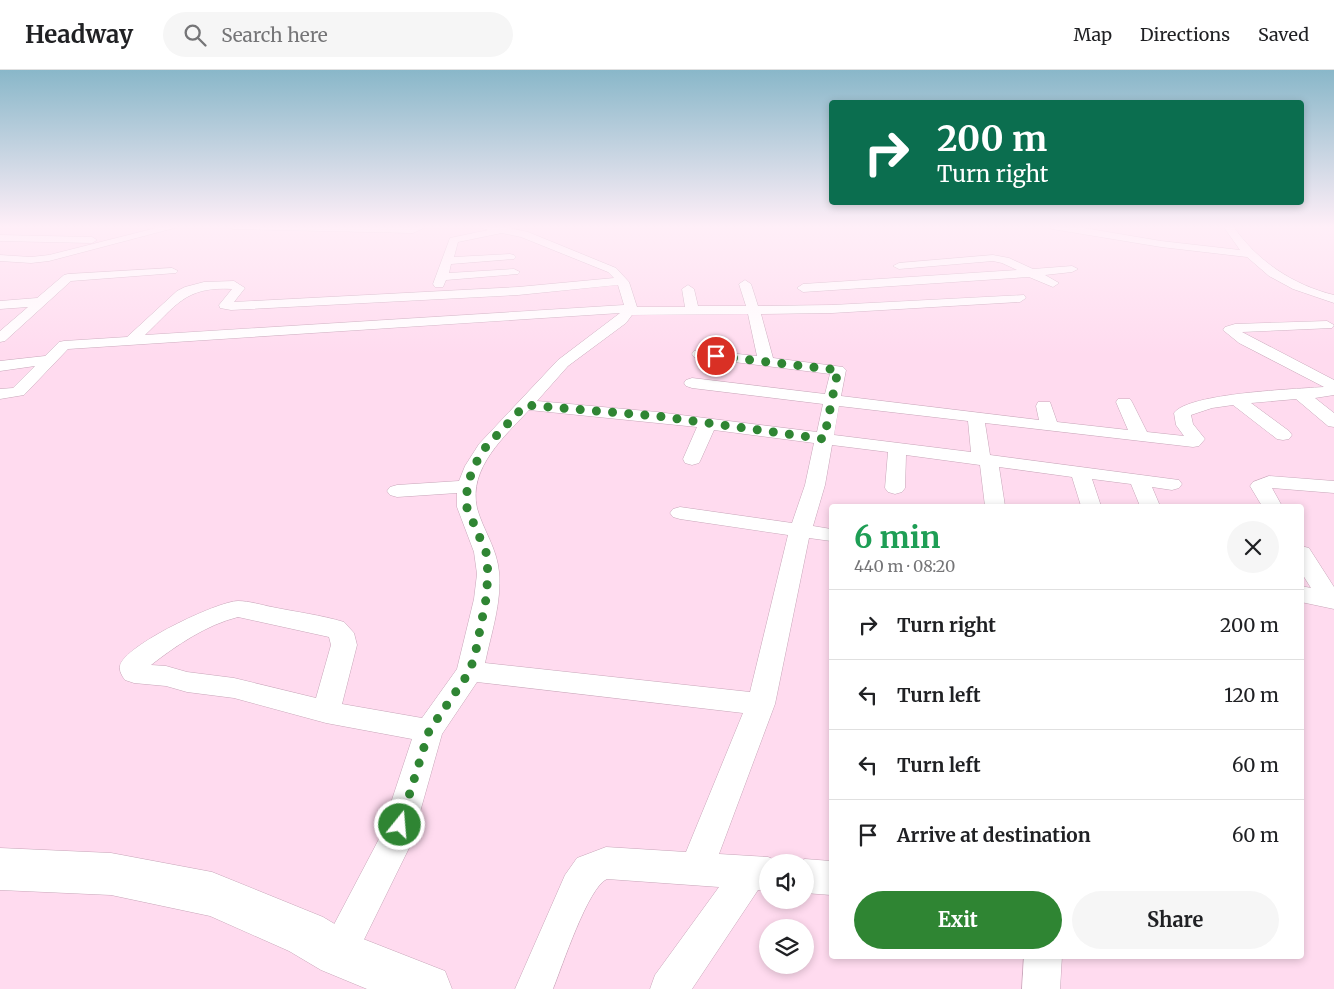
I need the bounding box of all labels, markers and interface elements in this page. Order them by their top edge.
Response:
search box [163,12,513,57]
text: Headway [25,19,133,50]
icon: search [181,21,209,49]
text: Search here [221,23,328,47]
text: Map [1074,23,1112,46]
text: Directions [1140,23,1230,46]
text: Saved [1258,23,1309,46]
text: 200 m [937,117,1047,161]
icon: right [854,120,919,185]
text: Turn right [937,160,1048,188]
pin [695,335,737,377]
icon: arrive [702,342,730,370]
text: 6 min [854,518,940,556]
button: close [1227,521,1279,573]
text: 440 m · 08:20 [854,556,955,576]
icon: right [854,611,882,639]
text: Turn right [897,613,996,637]
text: 200 m [1220,613,1279,637]
icon: left [854,681,882,709]
text: Turn left [897,683,981,707]
text: 120 m [1224,683,1279,707]
icon: left [854,751,882,779]
text: Turn left [897,753,981,777]
text: 60 m [1232,753,1279,777]
position arrow [373,798,425,850]
icon: arrive [854,821,882,849]
text: Arrive at destination [897,823,1091,847]
text: 60 m [1232,823,1279,847]
map controls [759,854,814,974]
button: sound [759,854,814,909]
button: Exit [854,891,1062,949]
button: Share [1072,891,1279,949]
button: layers [759,919,814,974]

